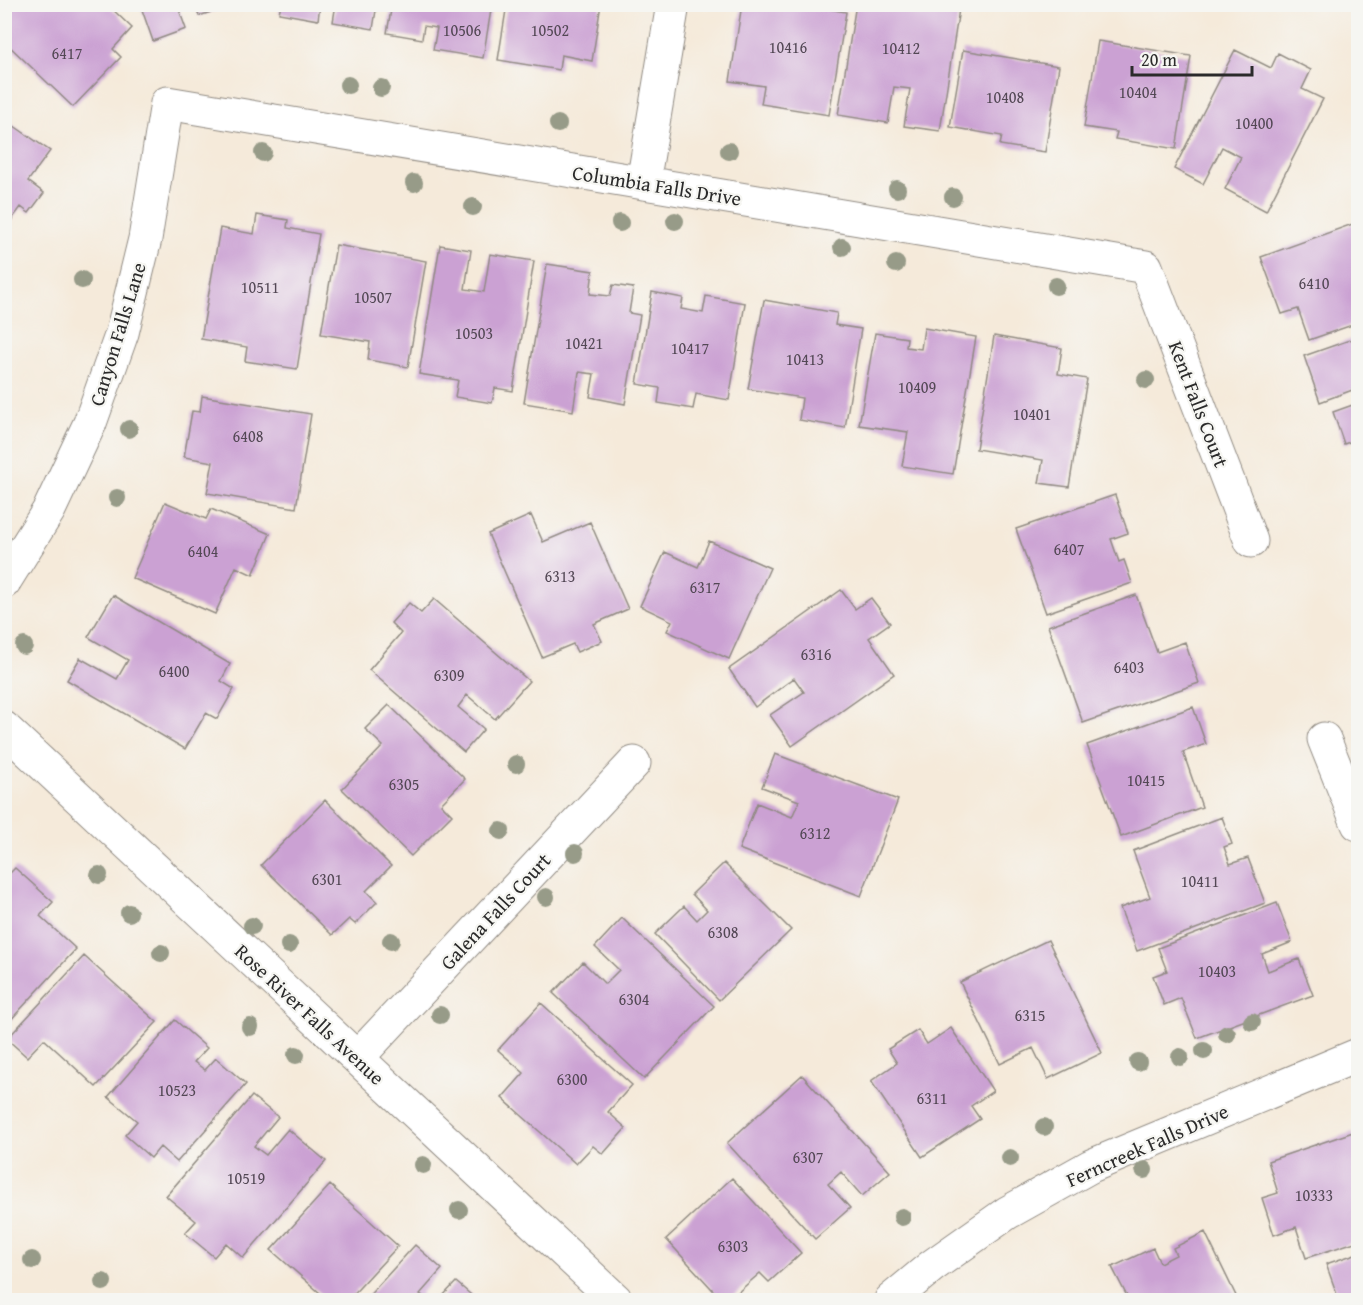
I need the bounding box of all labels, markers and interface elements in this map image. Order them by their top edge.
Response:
house number: 10506 [443,18,482,42]
house number: 10502 [531,18,569,42]
house number: 10416 [769,35,808,59]
house number: 10412 [882,36,920,60]
scale bar [1132,39,1252,77]
house number: 6417 [52,41,83,65]
text: 20 m [1141,46,1177,73]
house number: 10404 [1119,80,1158,104]
house number: 10408 [986,85,1025,109]
house number: 10400 [1235,111,1274,135]
street label: Columbia Falls Drive [571,157,743,213]
street label: Canyon Falls Lane [81,259,153,409]
house number: 6410 [1299,271,1330,295]
house number: 10511 [241,275,279,299]
house number: 10507 [354,285,393,309]
house number: 10503 [455,321,493,345]
house number: 10421 [565,331,603,355]
house number: 10417 [671,336,710,360]
street label: Kent Falls Court [1162,337,1236,471]
house number: 10413 [786,347,824,371]
house number: 10409 [898,375,937,399]
house number: 10401 [1013,402,1051,426]
house number: 6408 [233,424,264,448]
house number: 6407 [1054,537,1085,561]
house number: 6404 [188,539,219,563]
house number: 6313 [545,564,575,588]
house number: 6317 [690,575,721,599]
house number: 6316 [801,642,832,666]
house number: 6403 [1114,655,1144,679]
house number: 6400 [159,659,190,683]
house number: 6309 [434,663,465,687]
house number: 10415 [1127,768,1165,792]
house number: 6305 [389,772,419,796]
house number: 6312 [800,821,830,845]
street label: Galena Falls Court [433,846,557,976]
house number: 6301 [312,867,342,891]
house number: 10411 [1181,869,1219,893]
house number: 6308 [708,920,739,944]
street label: Rose River Falls Avenue [229,937,391,1091]
house number: 10403 [1198,959,1236,983]
house number: 6304 [619,987,650,1011]
house number: 6315 [1015,1003,1045,1027]
house number: 6300 [557,1067,588,1091]
house number: 10523 [158,1078,196,1102]
house number: 6311 [917,1086,947,1110]
street label: Ferncreek Falls Drive [1061,1096,1233,1194]
house number: 6307 [793,1145,824,1169]
house number: 10519 [227,1166,266,1190]
house number: 10333 [1295,1183,1333,1207]
house number: 6303 [718,1234,748,1258]

